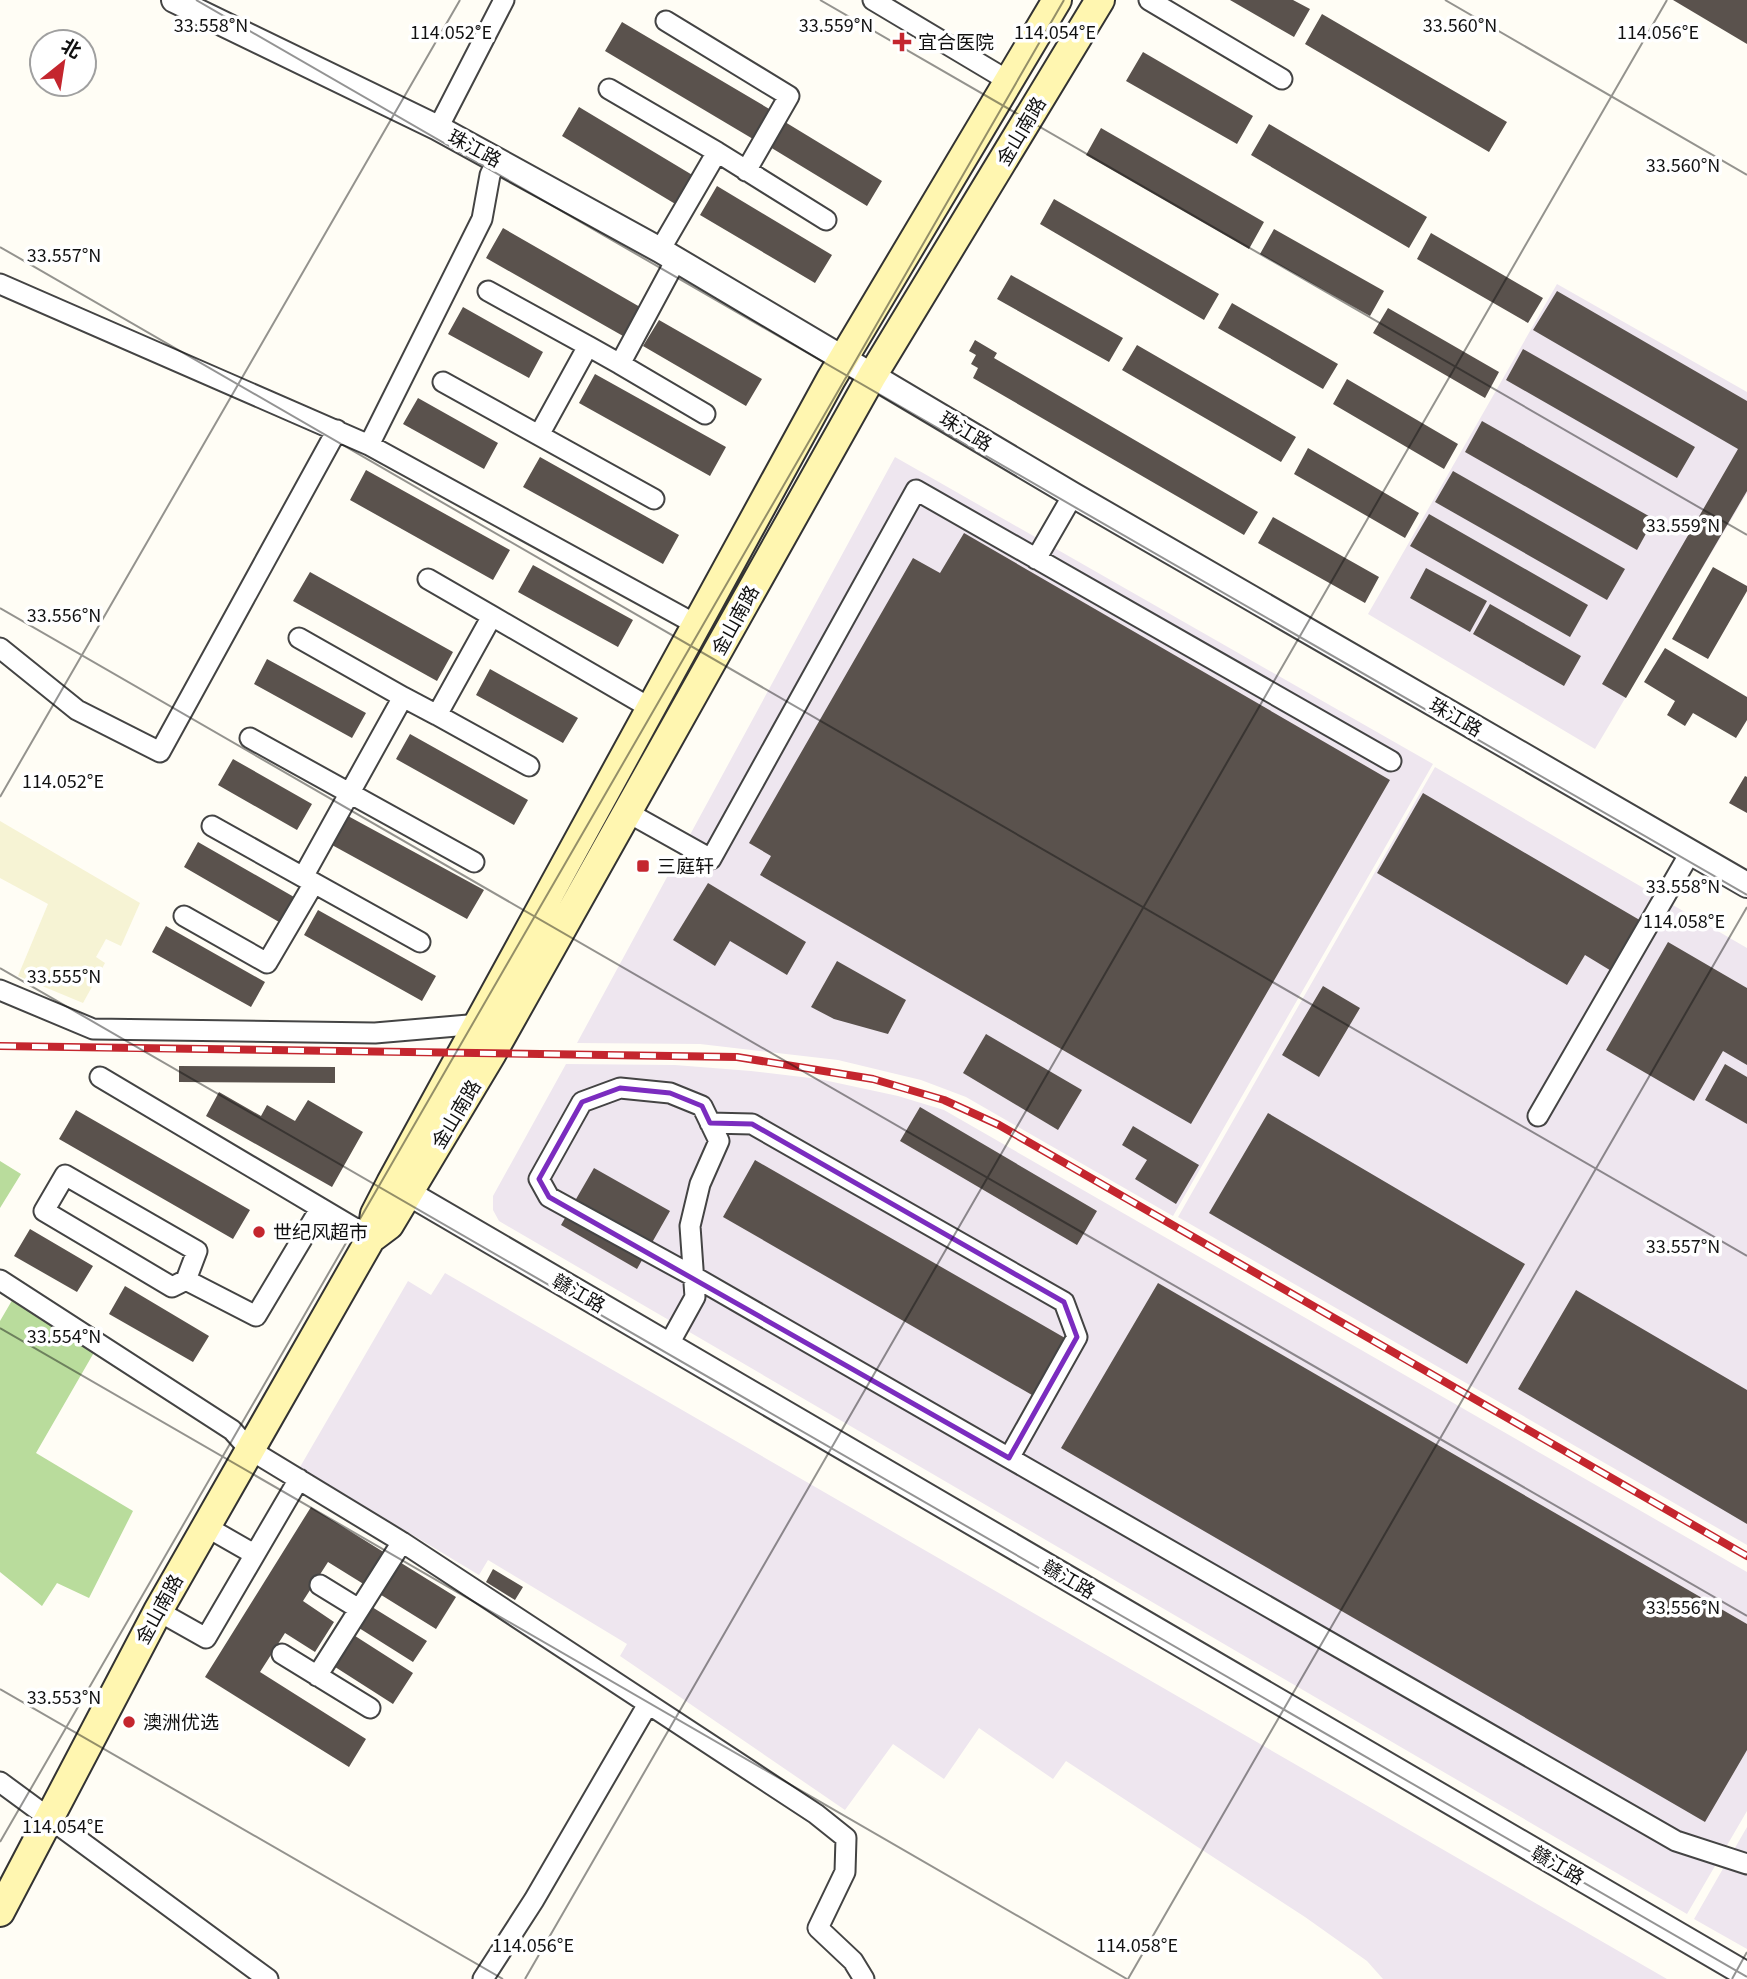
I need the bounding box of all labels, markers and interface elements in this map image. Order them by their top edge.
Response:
text: 33.558°N [174,11,248,37]
text: 33.559°N [799,11,873,37]
text: 33.560°N [1423,11,1497,37]
text: 114.052°E [410,18,492,44]
text: 114.054°E [1014,18,1096,44]
text: 114.056°E [1617,18,1699,44]
place label: 宜合医院 [918,27,994,54]
north arrow [28,28,98,98]
text: 北 [57,31,87,63]
marker: 宜合医院 [892,32,912,52]
street label: 金山南路 [989,91,1051,170]
street label: 珠江路 [444,121,507,172]
text: 33.560°N [1646,151,1720,177]
text: 33.557°N [27,241,101,267]
street label: 珠江路 [935,403,998,456]
text: 33.559°N [1646,511,1720,537]
street label: 金山南路 [703,579,764,659]
text: 33.556°N [27,601,101,627]
street label: 珠江路 [1425,690,1488,742]
text: 114.052°E [22,767,104,793]
place label: 三庭轩 [657,851,714,878]
marker: 三庭轩 [635,858,651,874]
text: 33.558°N [1646,872,1720,898]
text: 114.058°E [1643,907,1725,933]
text: 33.555°N [27,962,101,988]
street label: 金山南路 [424,1074,486,1153]
place label: 世纪风超市 [273,1217,368,1244]
marker: 世纪风超市 [251,1224,267,1240]
text: 33.557°N [1646,1232,1720,1258]
street label: 赣江路 [548,1266,611,1318]
text: 33.554°N [27,1322,101,1348]
street label: 赣江路 [1038,1552,1101,1604]
street label: 金山南路 [127,1568,188,1648]
text: 33.556°N [1646,1593,1720,1619]
text: 33.553°N [27,1683,101,1709]
place label: 澳洲优选 [143,1707,219,1734]
marker: 澳洲优选 [121,1714,137,1730]
text: 114.054°E [22,1812,104,1838]
street label: 赣江路 [1527,1838,1590,1890]
text: 114.056°E [492,1931,574,1957]
text: 114.058°E [1096,1931,1178,1957]

